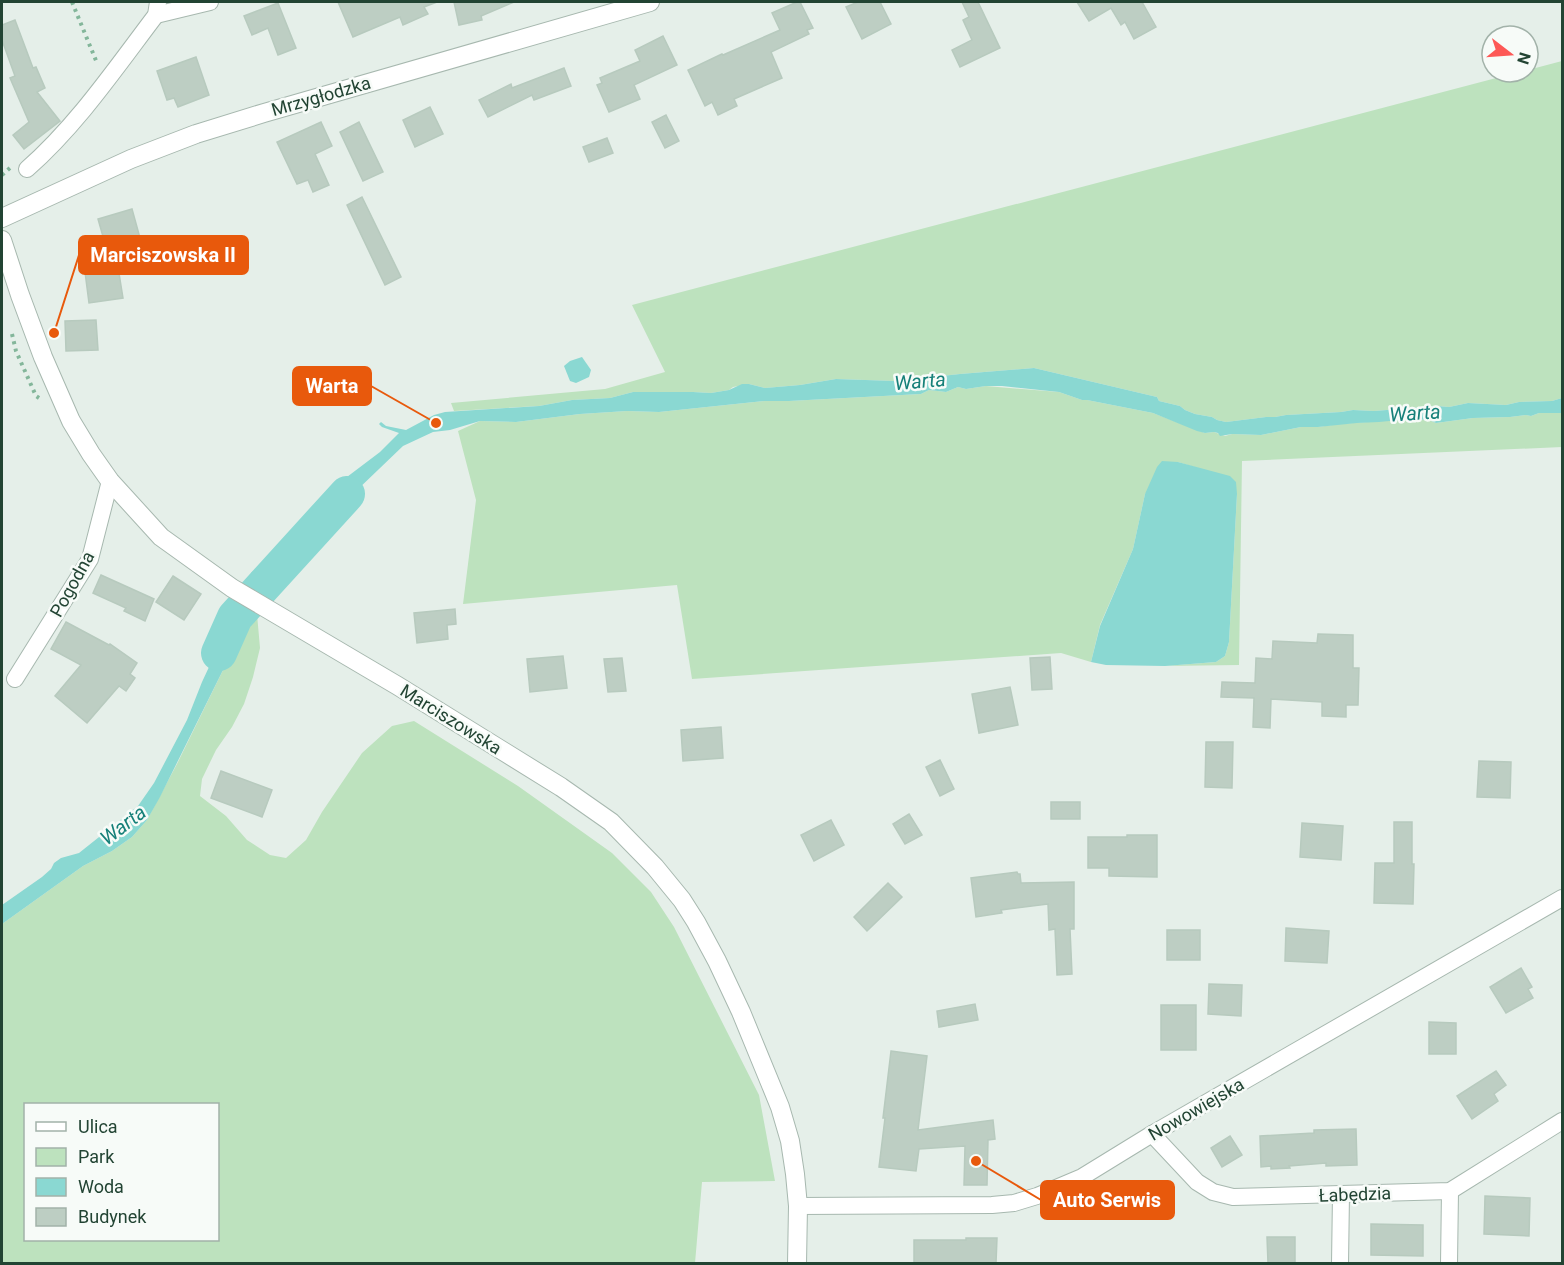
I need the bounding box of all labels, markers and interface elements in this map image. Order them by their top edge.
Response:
north arrow [1480,24,1540,84]
text: N [1513,50,1535,66]
street label: Mrzygłodzka [269,72,373,120]
callout: Marciszowska II [79,236,248,274]
text: Marciszowska II [90,243,236,267]
callout: Warta [293,367,371,405]
water label: Warta [893,367,947,395]
text: Warta [305,374,359,398]
water label: Warta [1389,399,1441,427]
street label: Pogodna [45,548,99,620]
street label: Marciszowska [397,680,505,758]
water label: Warta [95,800,151,850]
street label: Nowowiejska [1144,1073,1248,1145]
legend [24,1103,219,1241]
text: Ulica [78,1116,118,1137]
text: Park [78,1146,115,1167]
text: Woda [78,1176,124,1197]
callout: Auto Serwis [1041,1181,1174,1219]
street label: Łabędzia [1318,1182,1392,1206]
text: Auto Serwis [1053,1188,1161,1212]
text: Budynek [78,1206,147,1227]

